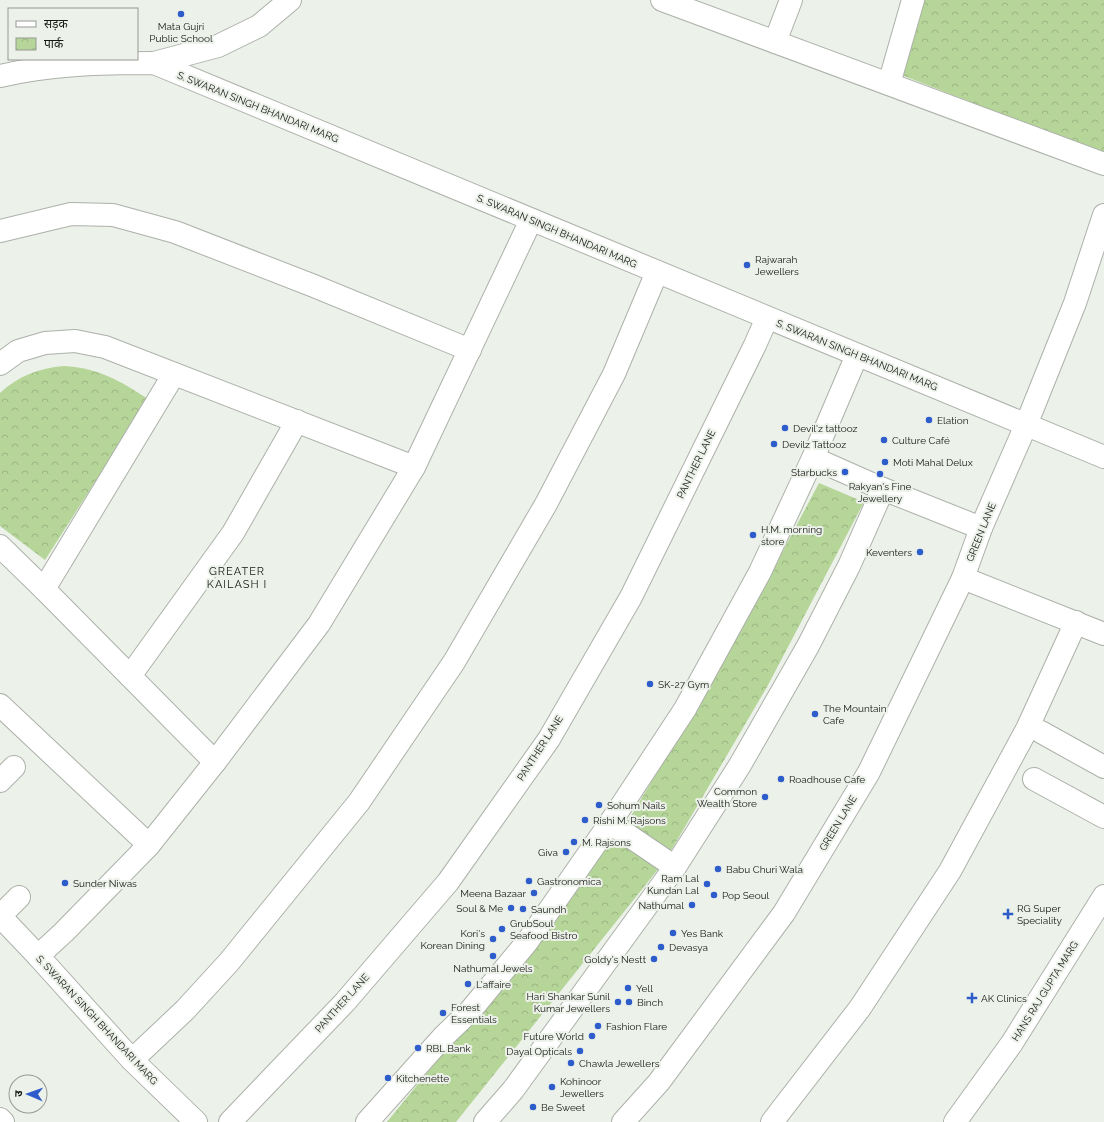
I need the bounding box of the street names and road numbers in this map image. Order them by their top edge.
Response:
street label: S. SWARAN SINGH BHANDARI MARG [176,70,340,144]
street label: S. SWARAN SINGH BHANDARI MARG [475,192,639,270]
street label: S. SWARAN SINGH BHANDARI MARG [775,318,939,392]
street label: PANTHER LANE [675,428,717,500]
street label: GREEN LANE [964,501,998,563]
street label: PANTHER LANE [515,713,565,783]
street label: GREEN LANE [817,793,859,853]
street label: HANS RAJ GUPTA MARG [1010,939,1080,1043]
street label: S. SWARAN SINGH BHANDARI MARG [34,953,160,1087]
street label: PANTHER LANE [313,971,371,1035]

